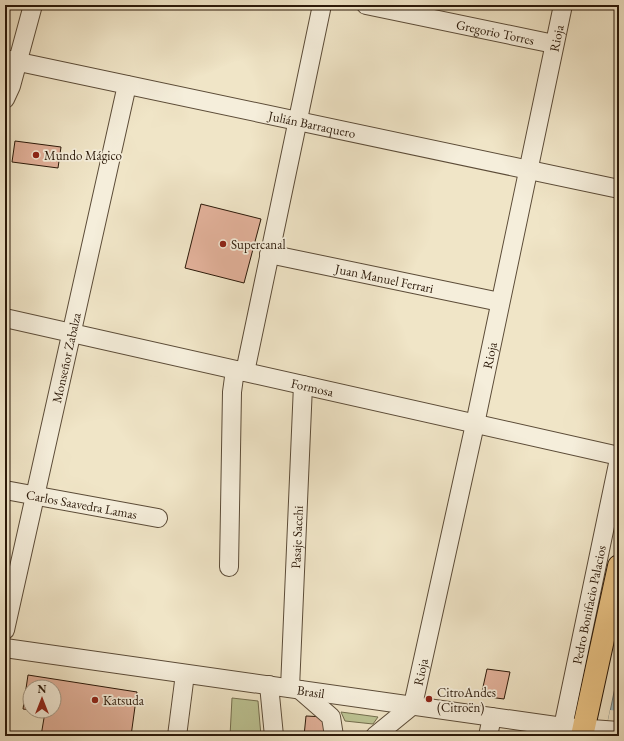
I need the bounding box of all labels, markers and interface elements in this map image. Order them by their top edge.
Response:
street label: Gregorio Torres [455,16,536,49]
street label: Rioja [545,23,568,53]
street label: Julián Barraquero [266,107,357,142]
place label: Mundo Mágico [44,147,122,164]
marker: Mundo Mágico [31,150,41,160]
place label: Supercanal [231,236,286,253]
marker: Supercanal [218,239,228,249]
street label: Juan Manuel Ferrari [333,260,435,297]
street label: Monseñor Zabalza [48,310,85,405]
street label: Rioja [479,340,501,370]
street label: Formosa [289,375,336,401]
street label: Carlos Saavedra Lamas [25,486,139,523]
street label: Pasaje Sacchi [287,505,307,569]
street label: Pedro Bonifacio Palacios [568,544,610,666]
street label: Rioja [410,656,432,687]
north arrow [22,679,62,719]
street label: Brasil [296,681,326,702]
text: N [38,682,47,696]
place label: CitroAndes (Citroën) [437,684,496,716]
place label: Katsuda [103,692,145,709]
marker: CitroAndes (Citroën) [424,694,434,704]
marker: Katsuda [90,695,100,705]

